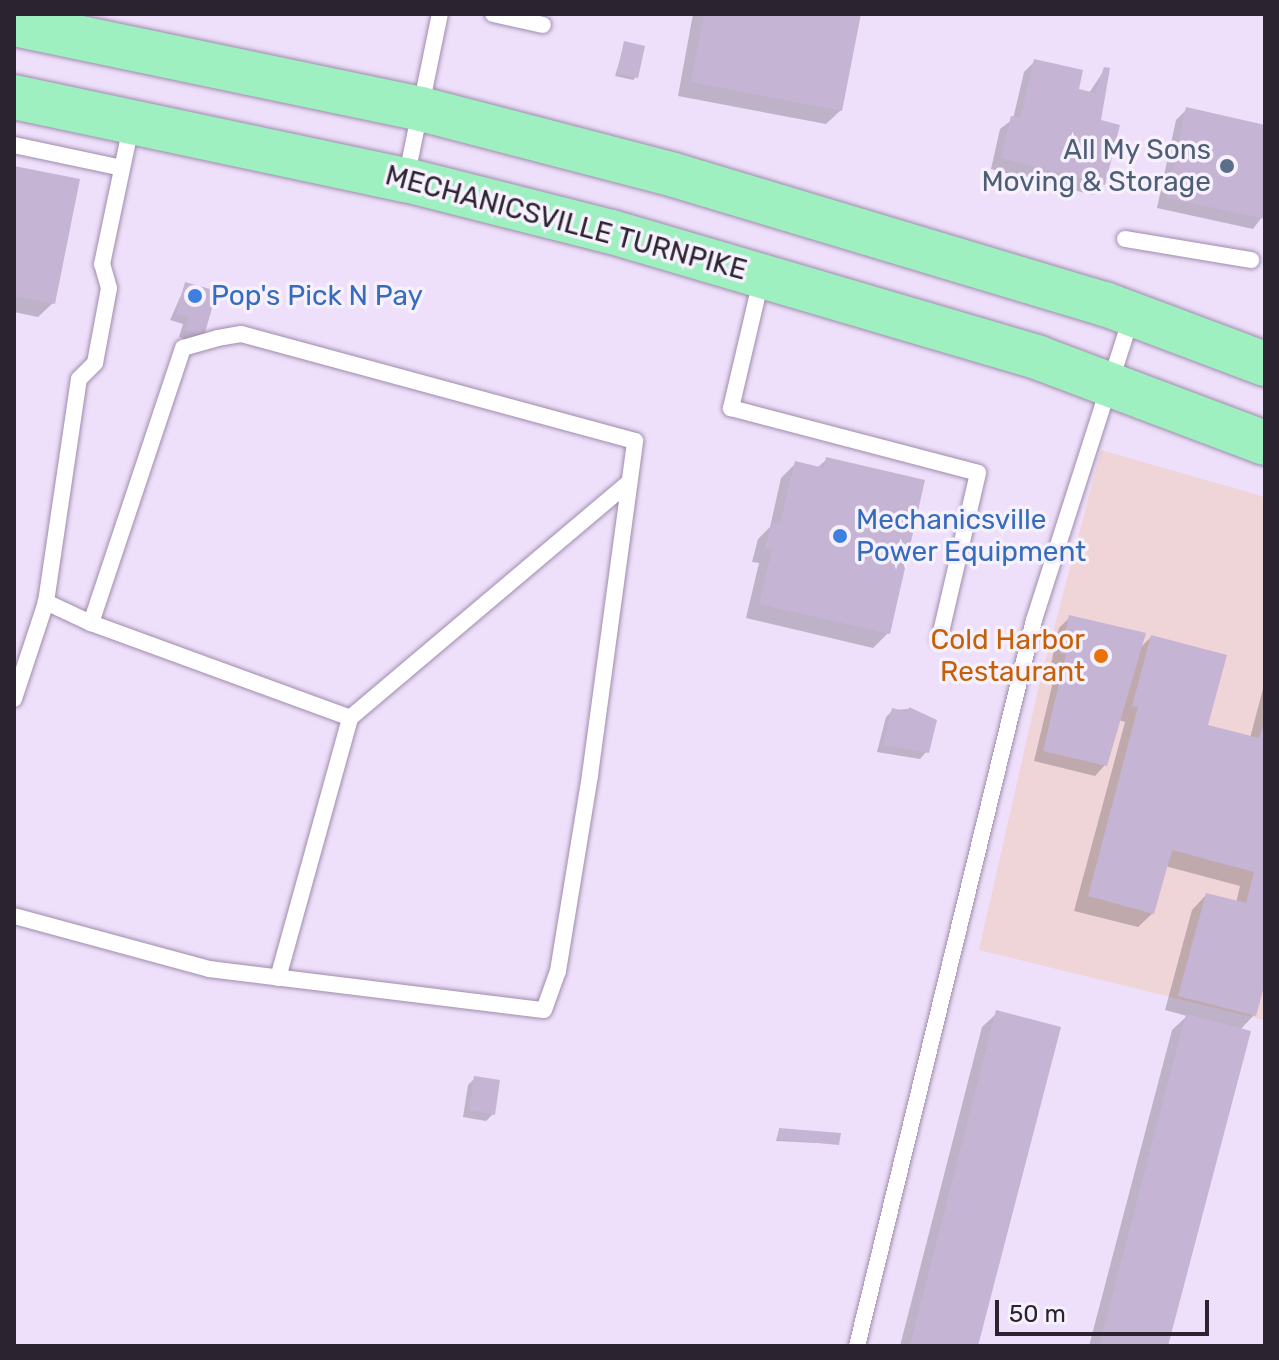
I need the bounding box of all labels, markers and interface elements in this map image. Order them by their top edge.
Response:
place label: All My Sons Moving & Storage [981,133,1211,199]
marker: All My Sons Moving & Storage [1218,157,1236,175]
street label: MECHANICSVILLE TURNPIKE [381,158,751,288]
place label: Pop's Pick N Pay [211,279,423,313]
marker: Pop's Pick N Pay [186,287,204,305]
place label: Mechanicsville Power Equipment [856,503,1087,569]
marker: Mechanicsville Power Equipment [831,527,849,545]
place label: Cold Harbor Restaurant [930,623,1085,689]
marker: Cold Harbor Restaurant [1092,647,1110,665]
scale bar [999,1284,1213,1334]
text: 50 m [1009,1300,1066,1328]

